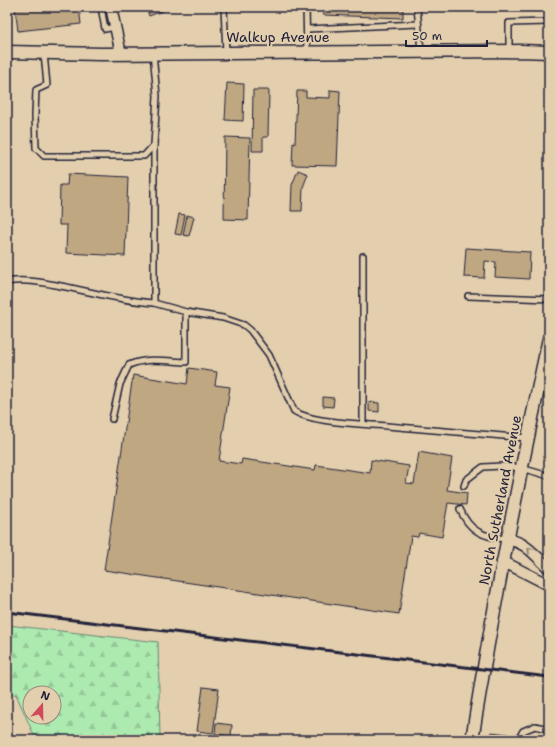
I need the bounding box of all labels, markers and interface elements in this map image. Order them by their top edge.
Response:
scale bar [406,22,487,48]
street label: Walkup Avenue [226,28,330,46]
text: 50 m [412,28,442,44]
street label: North Sutherland Avenue [475,413,525,586]
one-way arrow [527,547,535,555]
north arrow [22,685,62,725]
text: N [39,688,52,705]

